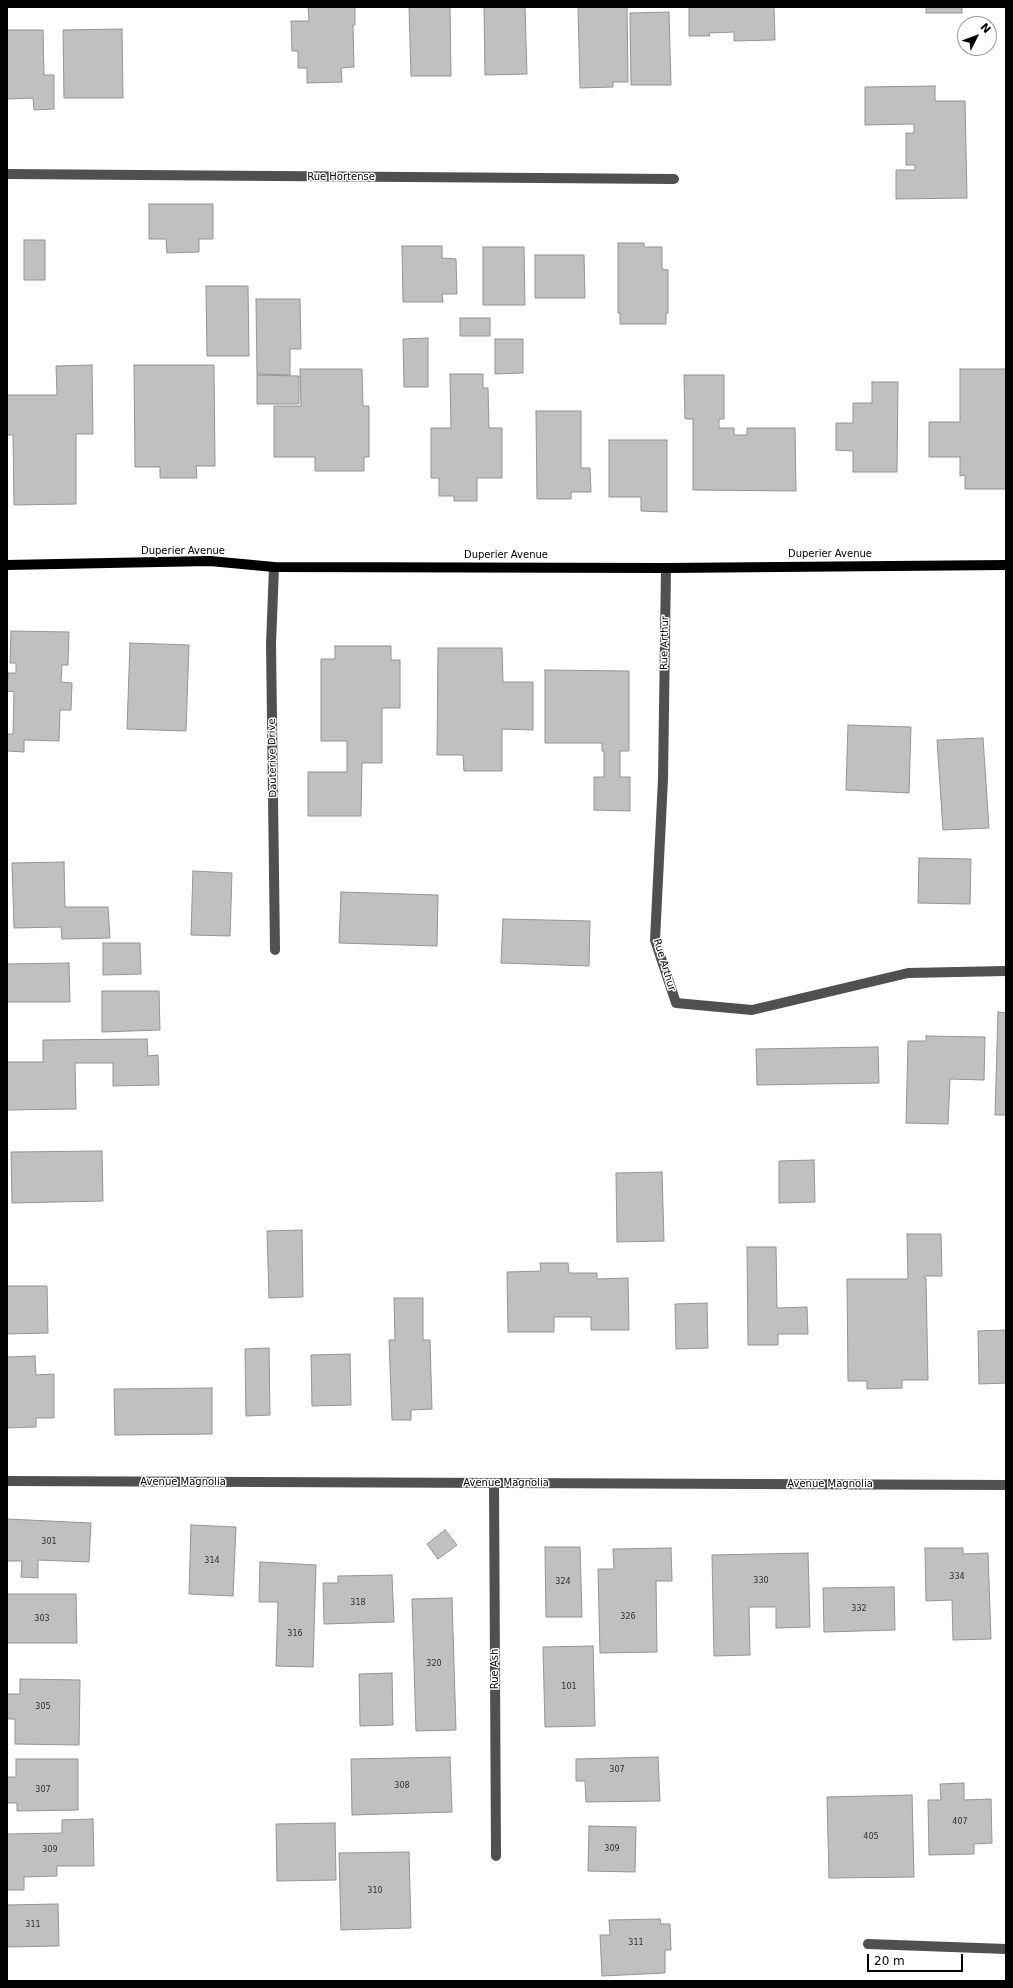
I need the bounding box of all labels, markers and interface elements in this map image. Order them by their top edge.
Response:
north arrow [957,16,997,56]
text: N [978,21,993,36]
street label: Rue Hortense [307,171,375,183]
street label: Duperier Avenue [141,545,225,557]
street label: Duperier Avenue [788,548,872,560]
street label: Duperier Avenue [464,549,548,561]
street label: Rue Arthur [659,616,671,670]
street label: Dauterive Drive [266,718,280,798]
street label: Rue Arthur [650,938,678,992]
street label: Avenue Magnolia [140,1476,226,1488]
street label: Avenue Magnolia [463,1477,549,1489]
street label: Avenue Magnolia [787,1478,873,1490]
house number: 301 [41,1537,57,1547]
house number: 314 [204,1556,220,1566]
house number: 334 [949,1572,965,1582]
house number: 330 [753,1576,769,1586]
house number: 324 [555,1577,571,1587]
house number: 318 [350,1598,366,1608]
house number: 332 [851,1604,867,1614]
house number: 326 [620,1612,636,1622]
house number: 303 [34,1614,50,1624]
house number: 316 [287,1629,303,1639]
street label: Rue Ash [489,1649,501,1689]
house number: 320 [426,1659,442,1669]
house number: 101 [561,1682,577,1692]
house number: 305 [35,1702,51,1712]
house number: 307 [609,1765,625,1775]
house number: 308 [394,1781,410,1791]
house number: 307 [35,1785,51,1795]
house number: 407 [952,1817,968,1827]
house number: 405 [863,1832,879,1842]
house number: 309 [604,1844,620,1854]
house number: 309 [42,1845,58,1855]
house number: 310 [367,1886,383,1896]
house number: 311 [25,1920,41,1930]
house number: 311 [628,1938,644,1948]
scale bar [869,1946,965,1972]
text: 20 m [874,1954,905,1968]

